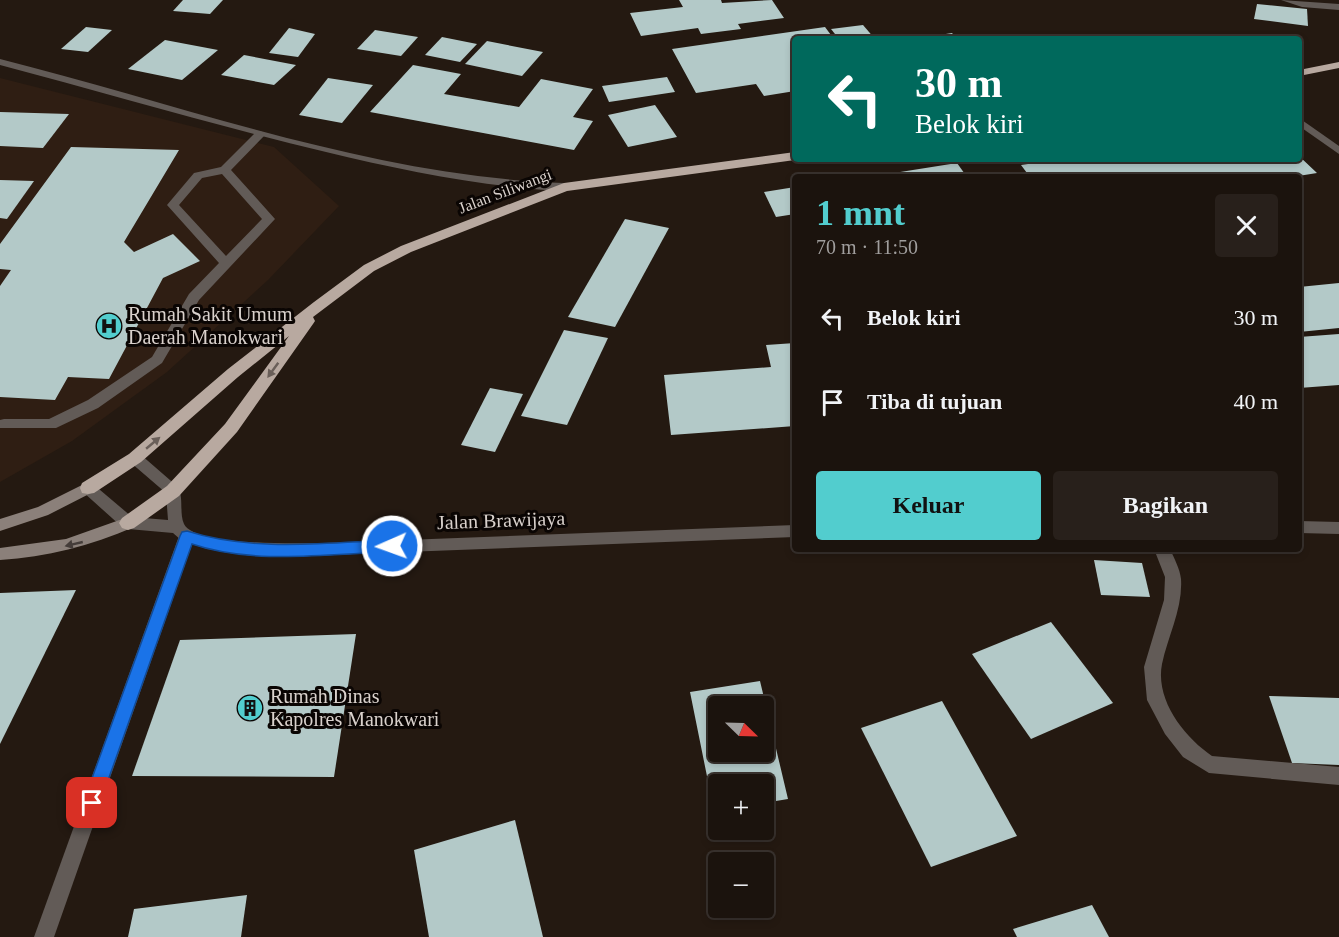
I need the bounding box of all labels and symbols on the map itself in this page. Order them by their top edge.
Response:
street label: Jalan Siliwangi [456,165,555,217]
place label: Rumah Sakit Umum Daerah Manokwari [128,303,293,348]
hospital icon: Rumah Sakit Umum Daerah Manokwari [94,311,124,341]
one-way arrow [267,362,279,378]
one-way arrow [145,436,161,449]
street label: Jalan Brawijaya [437,507,566,534]
position arrow [360,514,424,578]
one-way arrow [64,539,83,549]
place label: Rumah Dinas Kapolres Manokwari [270,685,440,731]
building icon: Rumah Dinas Kapolres Manokwari [235,693,265,723]
north arrow [708,696,774,762]
pin [66,777,117,828]

